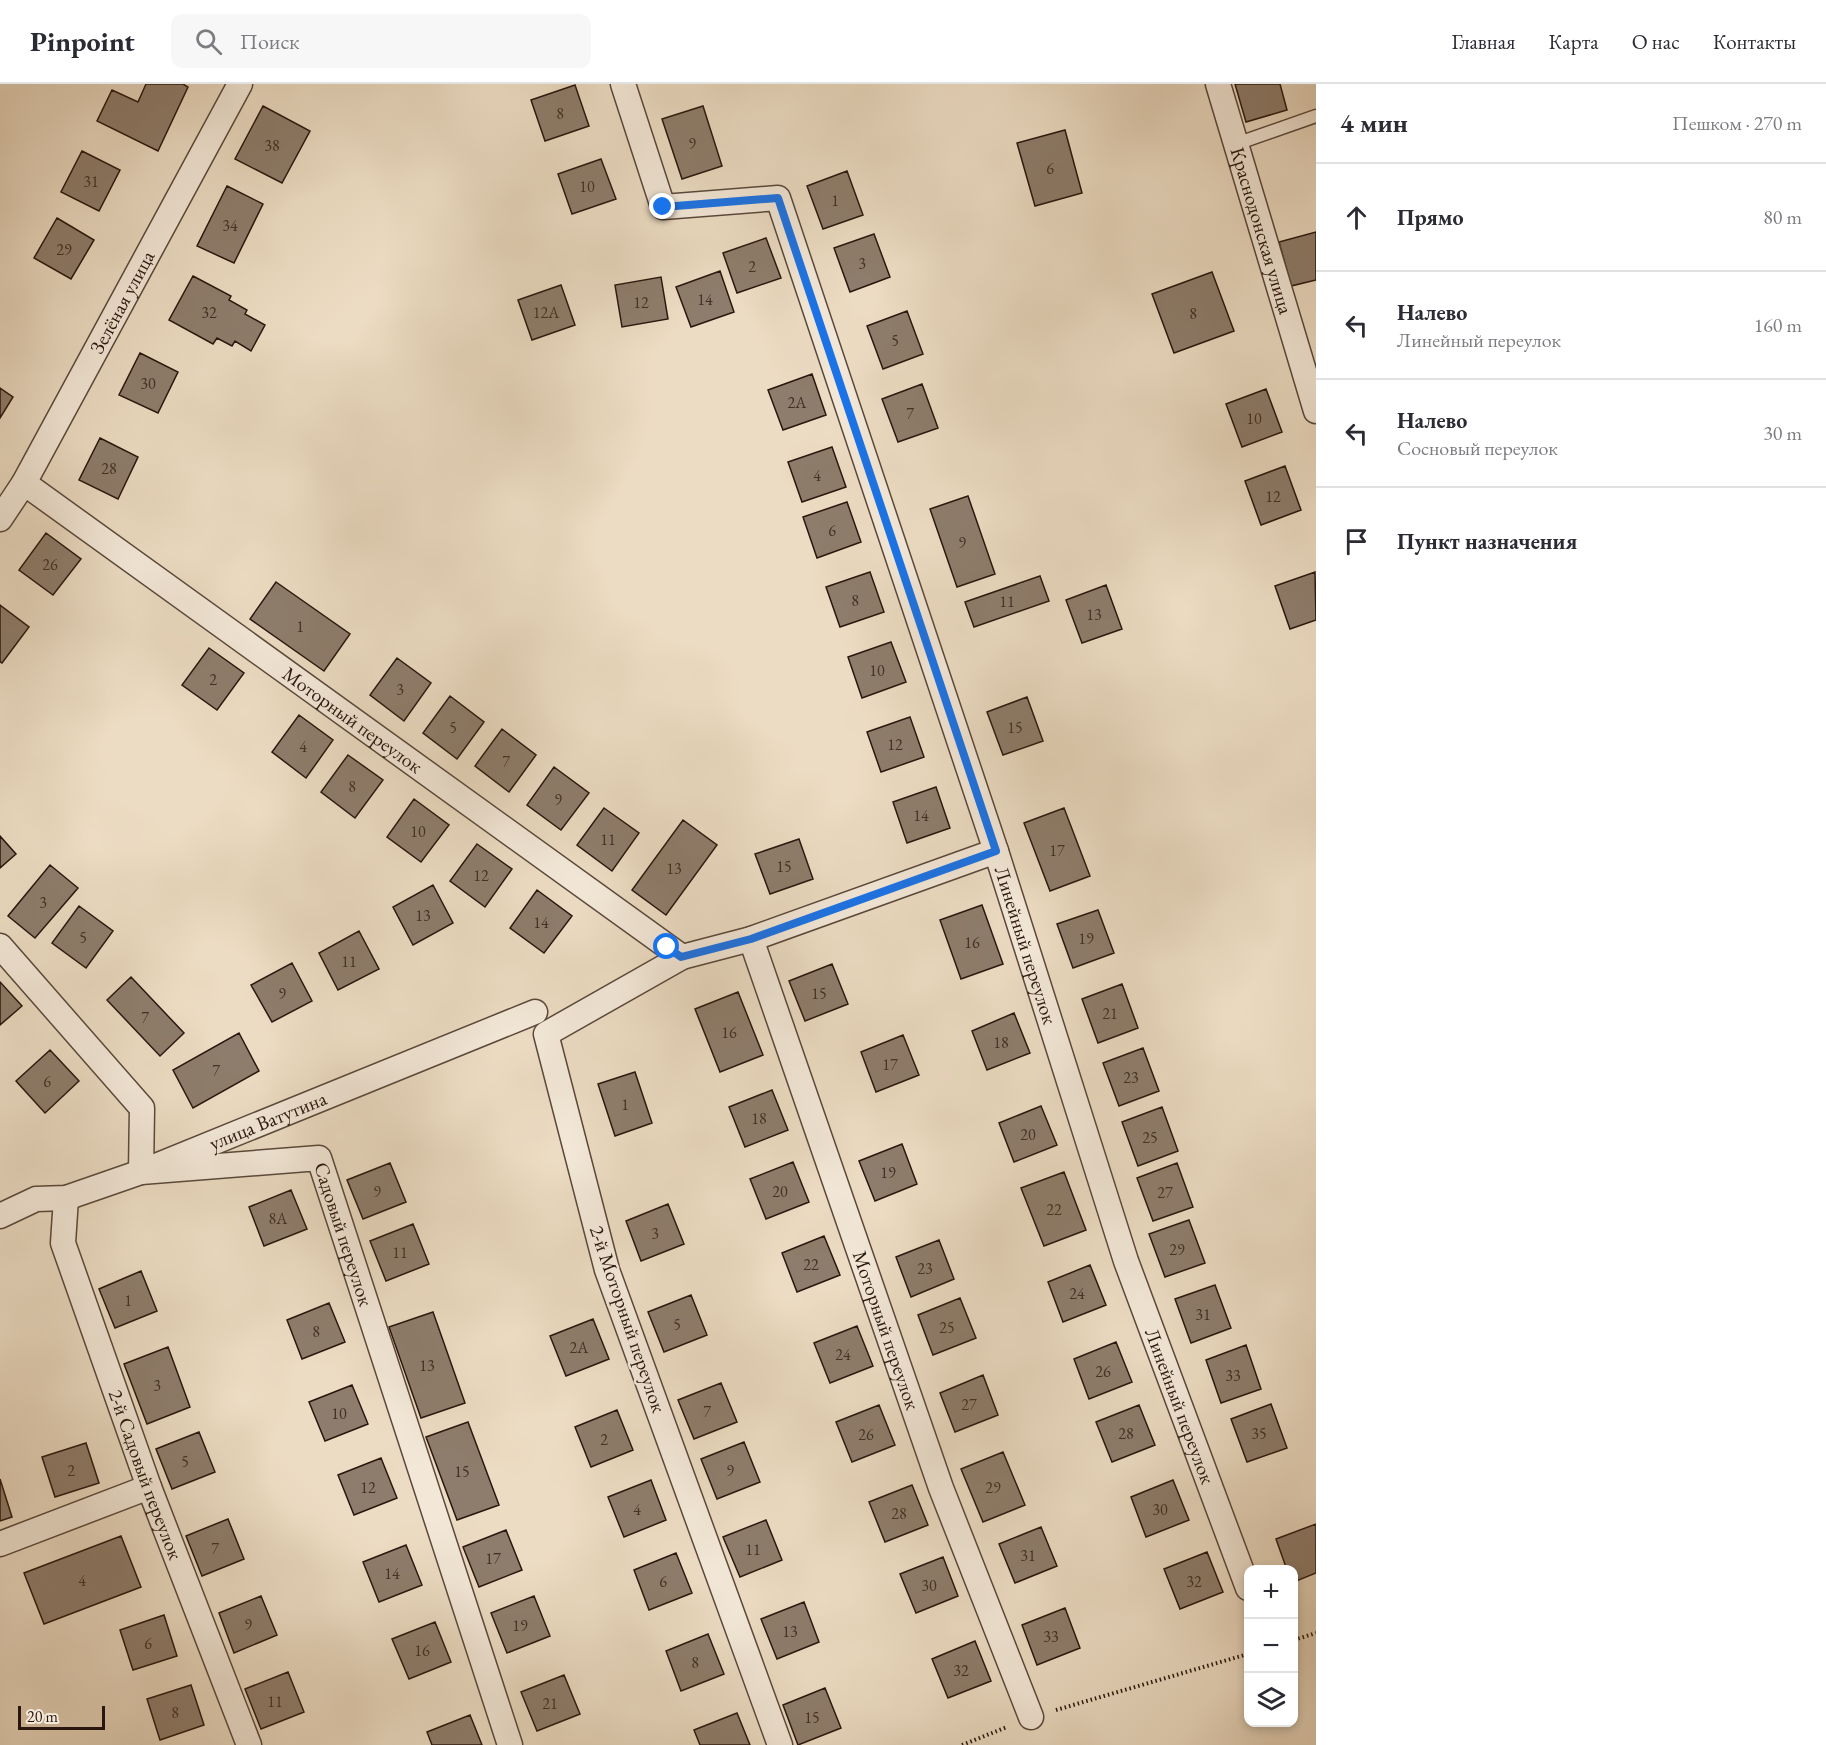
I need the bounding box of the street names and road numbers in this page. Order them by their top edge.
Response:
street label: Краснодонская улица [1225,144,1299,317]
street label: Зелёная улица [83,246,160,358]
street label: Моторный переулок [277,660,428,779]
street label: Линейный переулок [989,863,1063,1028]
street label: улица Ватутина [205,1085,330,1156]
street label: Садовый переулок [308,1159,379,1310]
street label: 2-й Моторный переулок [584,1222,672,1416]
street label: Моторный переулок [847,1247,926,1414]
street label: Линейный переулок [1139,1325,1221,1488]
street label: 2-й Садовый переулок [103,1386,189,1564]

